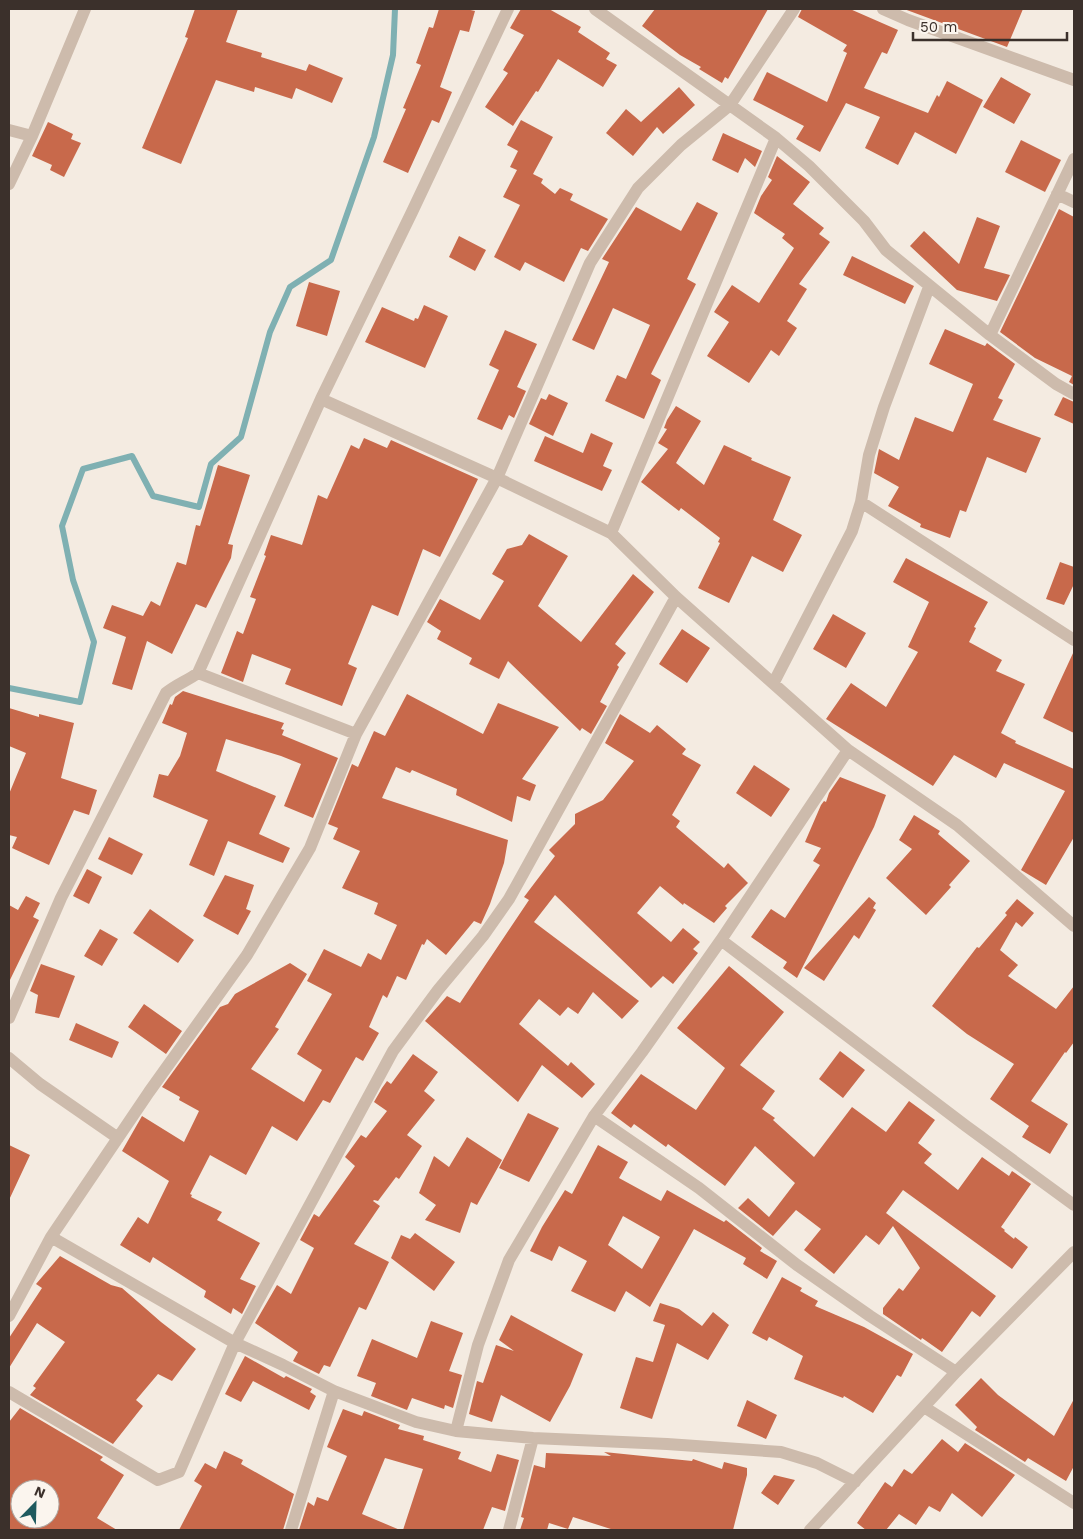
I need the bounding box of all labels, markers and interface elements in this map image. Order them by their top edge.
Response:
scale bar [913,10,1067,42]
text: 50 m [920,18,957,36]
north arrow [10,1479,60,1529]
text: N [32,1483,48,1501]

